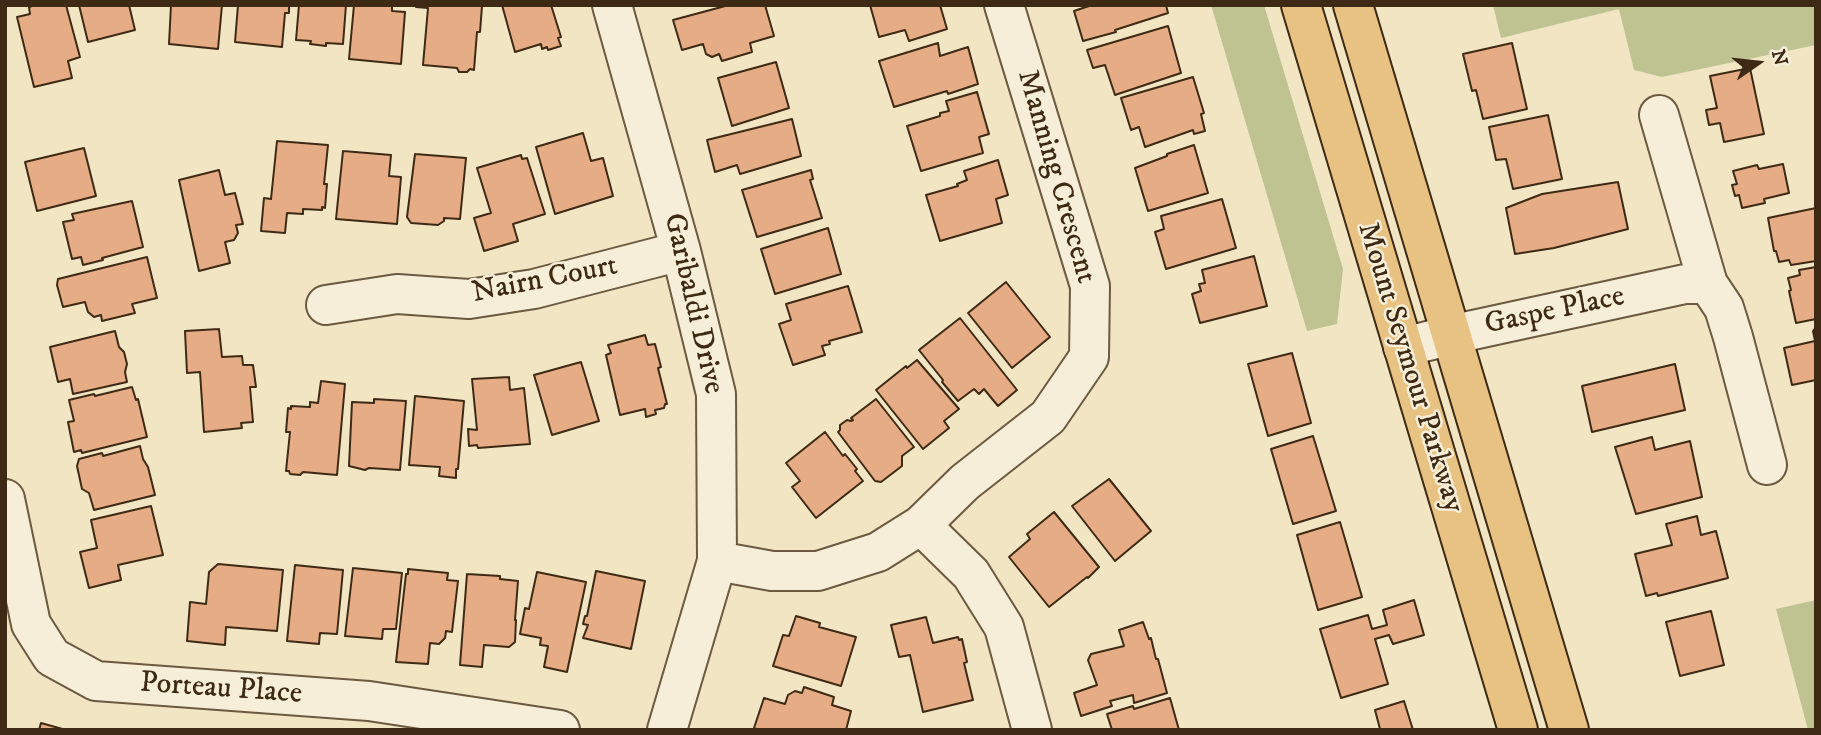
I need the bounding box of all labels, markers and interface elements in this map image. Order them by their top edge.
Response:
north arrow [1723,28,1793,98]
text: N [1766,47,1792,68]
street label: Manning Crescent [1007,66,1103,288]
street label: Garibaldi Drive [654,210,730,398]
street label: Mount Seymour Parkway [1348,219,1470,517]
street label: Nairn Court [469,249,621,313]
street label: Gaspe Place [1482,280,1628,344]
street label: Porteau Place [139,666,303,714]

